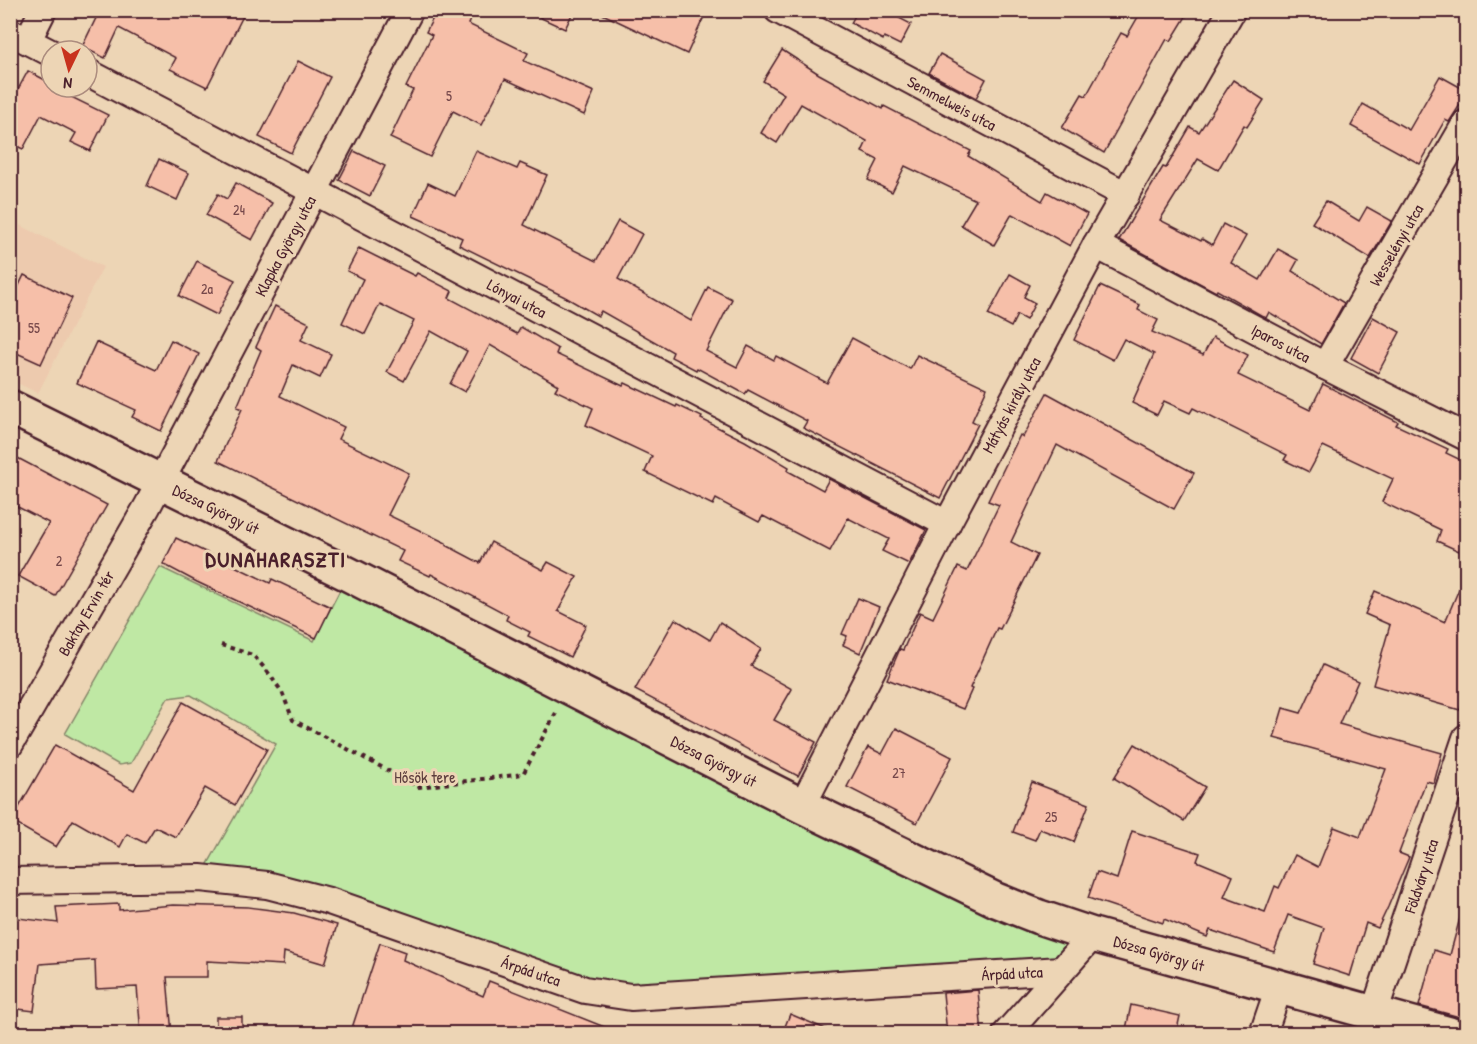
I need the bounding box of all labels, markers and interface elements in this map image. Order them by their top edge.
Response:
north arrow [39,39,99,99]
street label: Semmelweis utca [904,70,1000,136]
text: N [62,73,73,95]
house number: 5 [446,86,452,105]
street label: Klapka György utca [249,192,321,300]
house number: 24 [233,200,245,219]
street label: Wesselényi utca [1364,200,1428,290]
street label: Lónyai utca [483,273,551,323]
house number: 2a [201,279,214,298]
house number: 55 [28,318,40,337]
street label: Iparos utca [1248,318,1314,368]
street label: Mátyás király utca [976,353,1046,457]
street label: Dózsa György út [169,479,263,540]
district label: DUNAHARASZTI [205,544,347,574]
house number: 2 [56,551,63,570]
street label: Baktay Ervin tér [53,566,119,660]
street label: Dózsa György út [667,730,761,792]
house number: 27 [892,763,906,782]
park label: Hősök tere [394,766,456,788]
house number: 25 [1045,807,1057,826]
street label: Földváry utca [1398,836,1443,917]
street label: Dózsa György út [1111,930,1207,977]
street label: Árpád utca [498,951,564,991]
street label: Árpád utca [981,960,1043,986]

